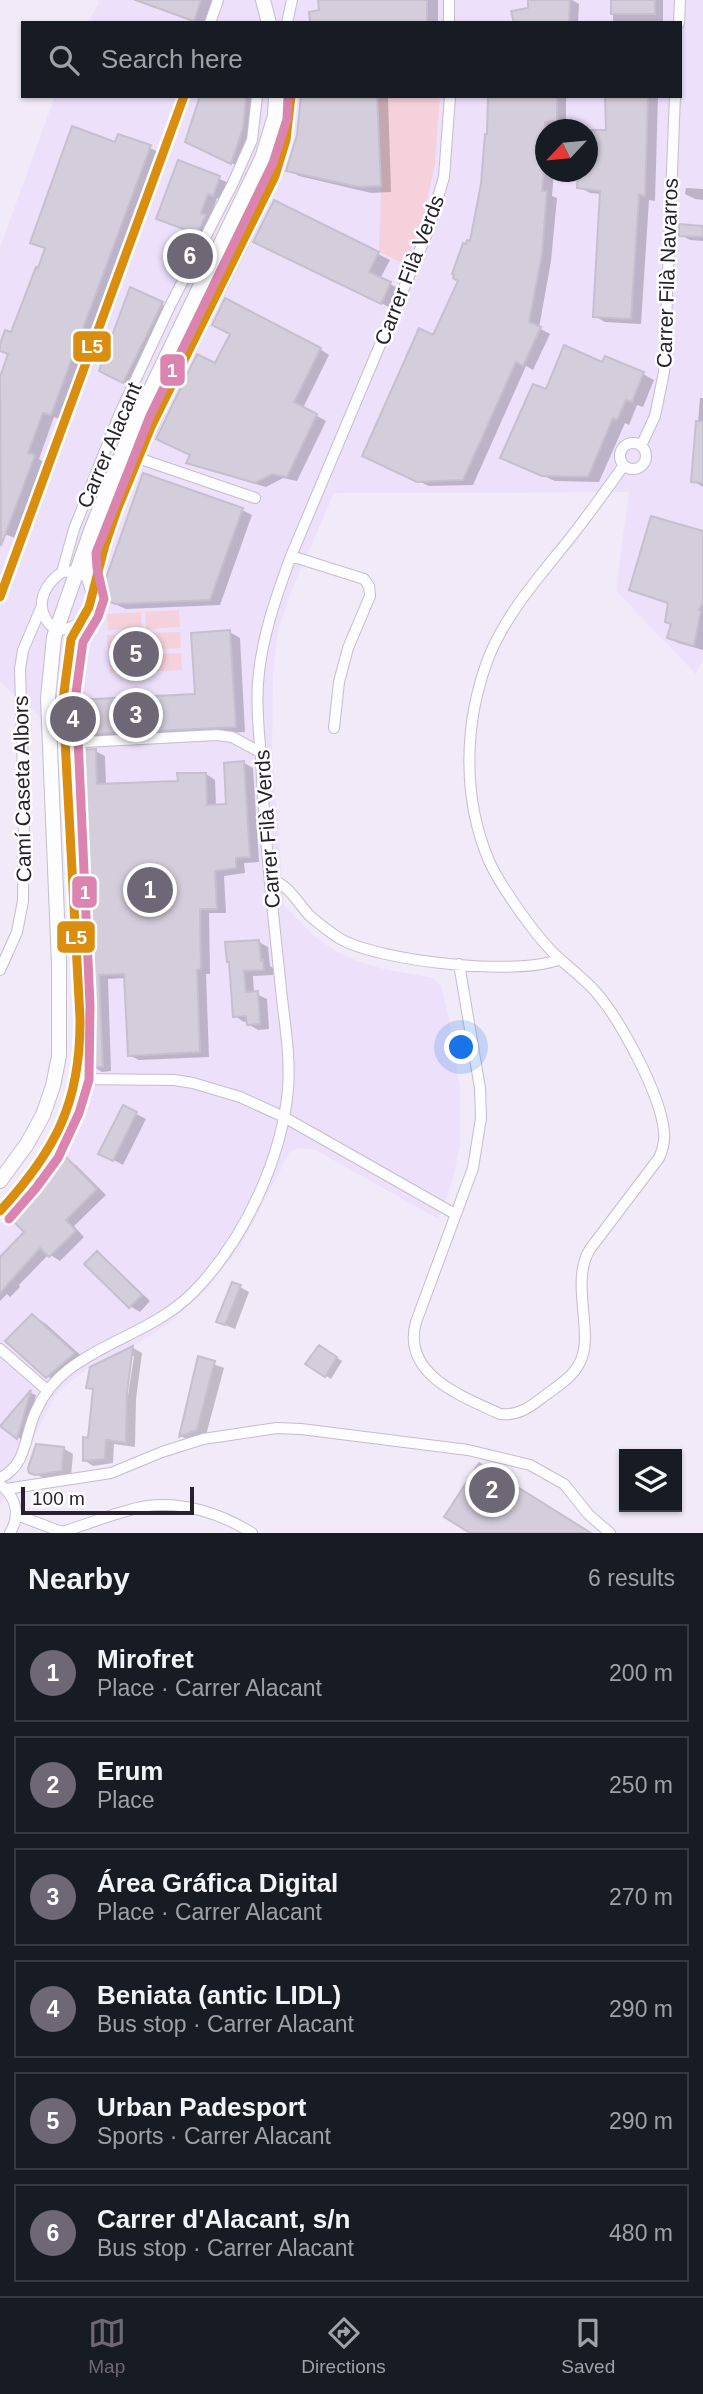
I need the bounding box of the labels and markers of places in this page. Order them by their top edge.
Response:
pin: 6 [167,230,213,282]
pin: 5 [113,628,159,680]
pin: 3 [113,689,159,741]
pin: 4 [50,693,96,745]
pin: 1 [127,864,173,916]
pin: 2 [469,1464,515,1516]

